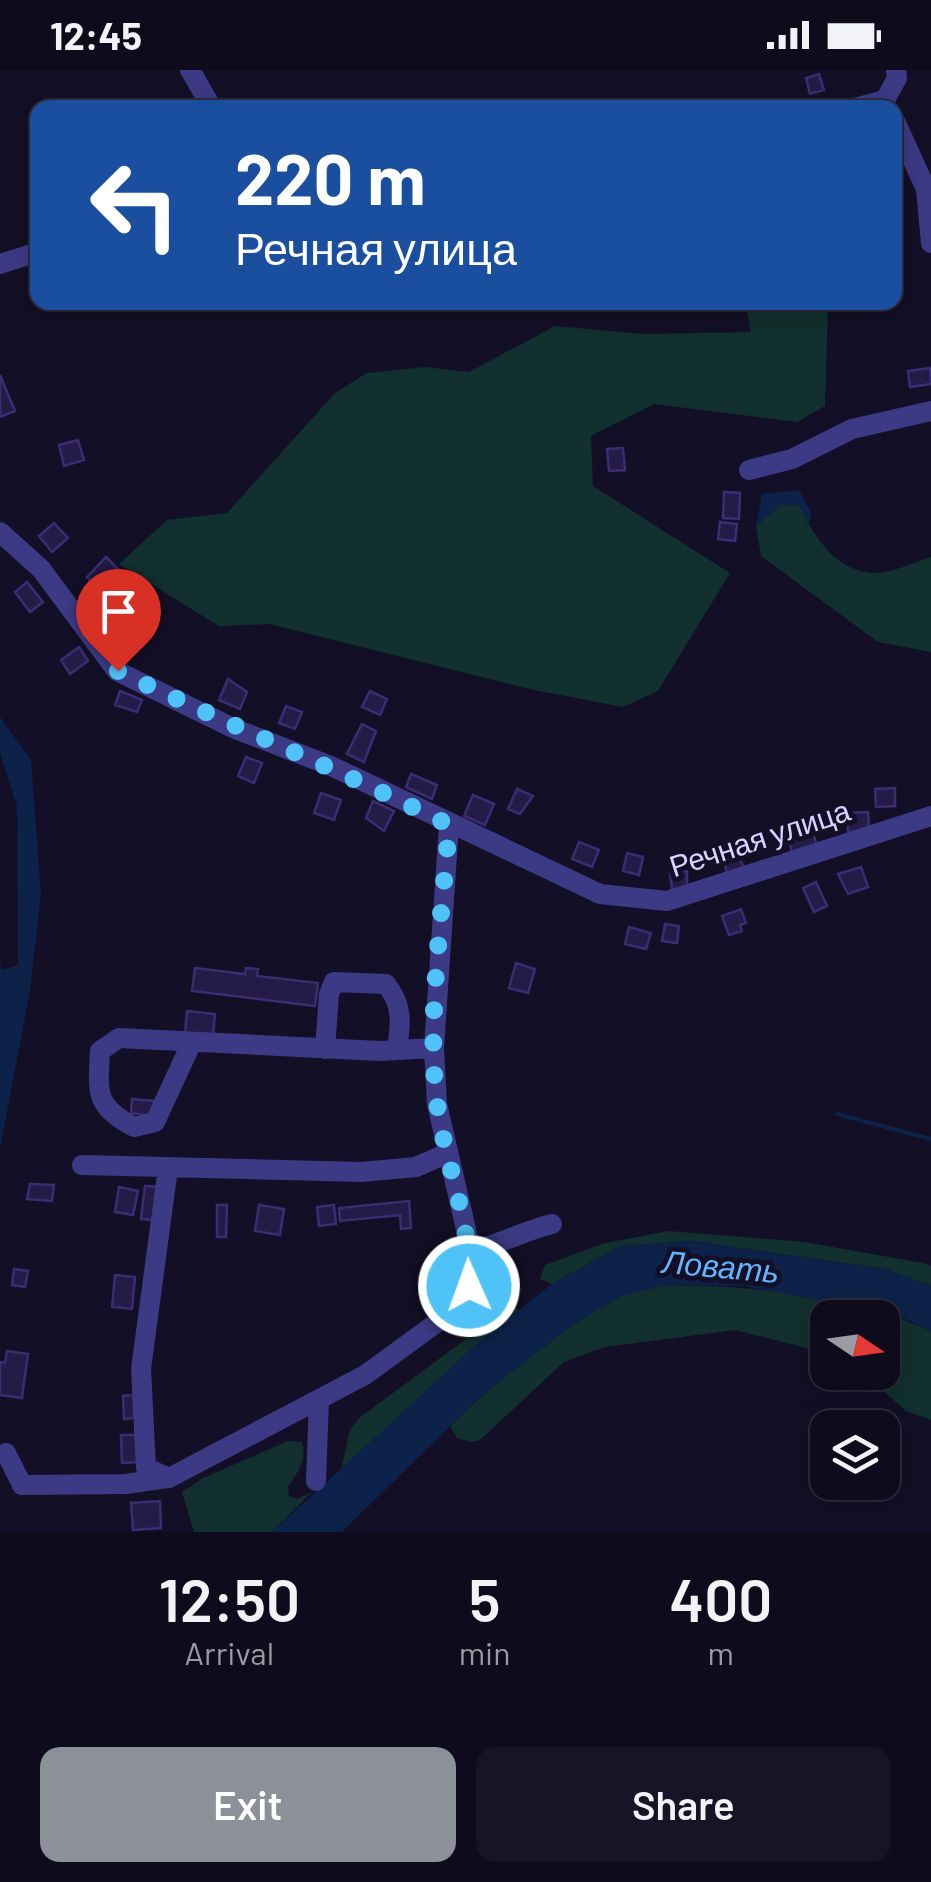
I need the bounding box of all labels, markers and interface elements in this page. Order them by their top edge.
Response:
text: 12:45 [50,12,142,58]
text: 220 m [235,135,426,219]
icon: left [70,140,200,270]
text: Речная улица [235,220,517,274]
pin [76,569,161,672]
icon: arrive [91,584,146,639]
street label: Речная улица [664,791,855,883]
position arrow [417,1234,521,1338]
water label: Ловать [659,1241,781,1289]
north arrow [810,1300,900,1390]
map controls [810,1300,900,1500]
button: layers [810,1410,900,1500]
text: 12:50 [159,1562,300,1634]
text: 5 [469,1562,500,1634]
text: 400 [669,1562,772,1634]
text: Arrival [185,1633,274,1671]
text: min [459,1633,511,1671]
text: m [708,1633,734,1671]
button: Exit [40,1747,456,1862]
button: Share [476,1747,891,1862]

